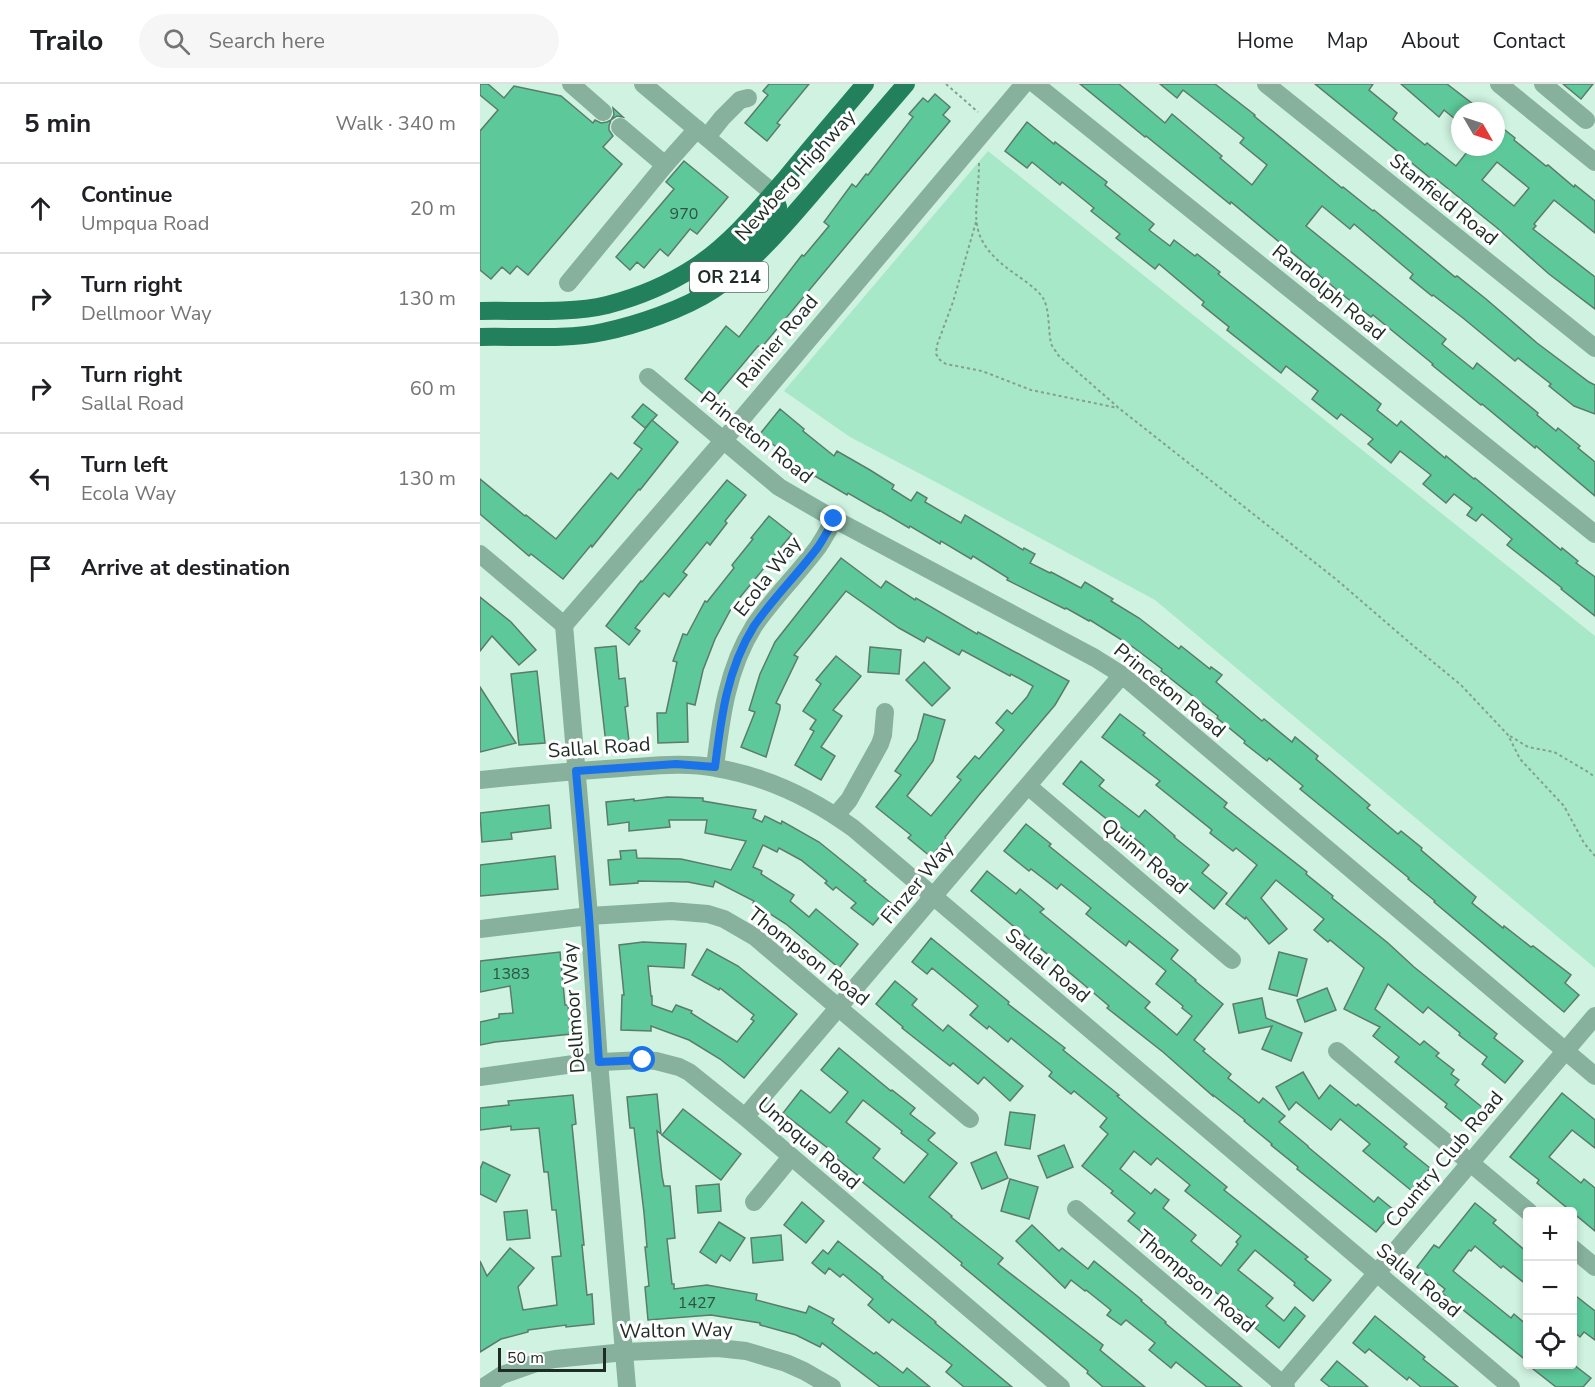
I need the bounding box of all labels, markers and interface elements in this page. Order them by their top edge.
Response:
search box [139,14,559,68]
text: Trailo [30,22,103,60]
icon: search [160,25,193,58]
text: Search here [208,26,325,56]
text: Home [1237,27,1294,55]
text: Map [1327,27,1368,55]
text: About [1401,27,1459,55]
text: Contact [1492,27,1565,55]
north arrow [1451,102,1505,156]
street label: Newberg Highway [729,103,862,247]
text: 5 min [24,106,91,141]
text: Walk · 340 m [336,110,456,137]
street label: Stanfield Road [1384,147,1504,251]
text: Continue [81,180,172,210]
icon: ahead [24,192,57,225]
text: 20 m [410,195,456,222]
house number: 970 [670,203,698,225]
text: Umpqua Road [81,210,210,237]
street label: Randolph Road [1266,238,1391,347]
road number: OR 214 [690,262,768,292]
text: Turn right [81,270,182,300]
icon: right [24,282,57,315]
text: 130 m [398,285,456,312]
street label: Rainier Road [730,289,824,394]
text: Dellmoor Way [81,300,212,327]
text: Turn right [81,360,182,390]
icon: right [24,372,57,405]
text: 60 m [410,375,456,402]
street label: Princeton Road [695,385,819,490]
text: Sallal Road [81,390,184,417]
text: Turn left [81,450,168,480]
icon: left [24,462,57,495]
text: 130 m [398,465,456,492]
text: Ecola Way [81,480,176,507]
route end [820,505,846,531]
street label: Ecola Way [727,530,808,622]
icon: arrive [24,552,57,585]
text: Arrive at destination [81,553,290,583]
street label: Princeton Road [1108,637,1231,744]
street label: Sallal Road [547,730,651,765]
street label: Quinn Road [1096,812,1194,901]
street label: Finzer Way [875,835,961,930]
street label: Thompson Road [742,900,875,1012]
street label: Sallal Road [1000,922,1096,1009]
street label: Dellmoor Way [555,941,592,1074]
house number: 1383 [492,963,530,985]
route start [629,1046,655,1072]
street label: Country Club Road [1379,1085,1510,1233]
street label: Umpqua Road [751,1091,866,1196]
map controls [1523,1207,1577,1369]
button: + [1523,1207,1577,1261]
street label: Thompson Road [1131,1224,1261,1339]
street label: Sallal Road [1371,1237,1467,1324]
button: − [1523,1261,1577,1315]
house number: 1427 [678,1292,716,1314]
button: locate [1523,1315,1577,1369]
street label: Walton Way [619,1316,734,1345]
scale bar [498,1345,606,1372]
text: 50 m [507,1347,544,1369]

